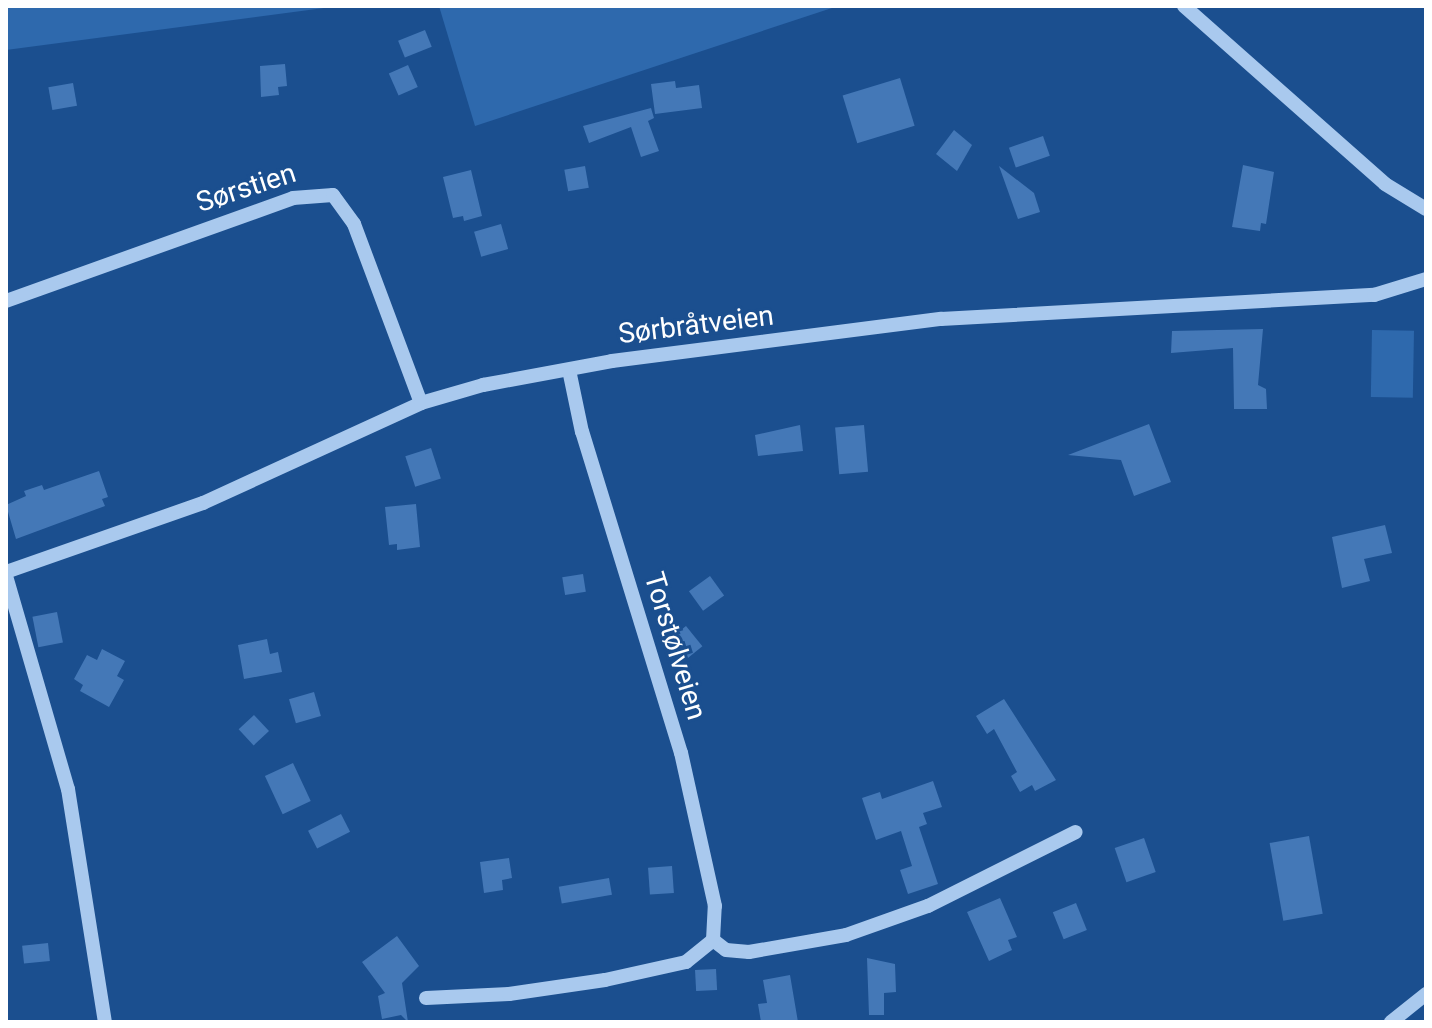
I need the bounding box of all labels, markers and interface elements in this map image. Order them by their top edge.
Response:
street label: Sørstien [192,156,300,220]
street label: Sørbråtveien [616,299,776,351]
street label: Torstølveien [637,568,713,724]

